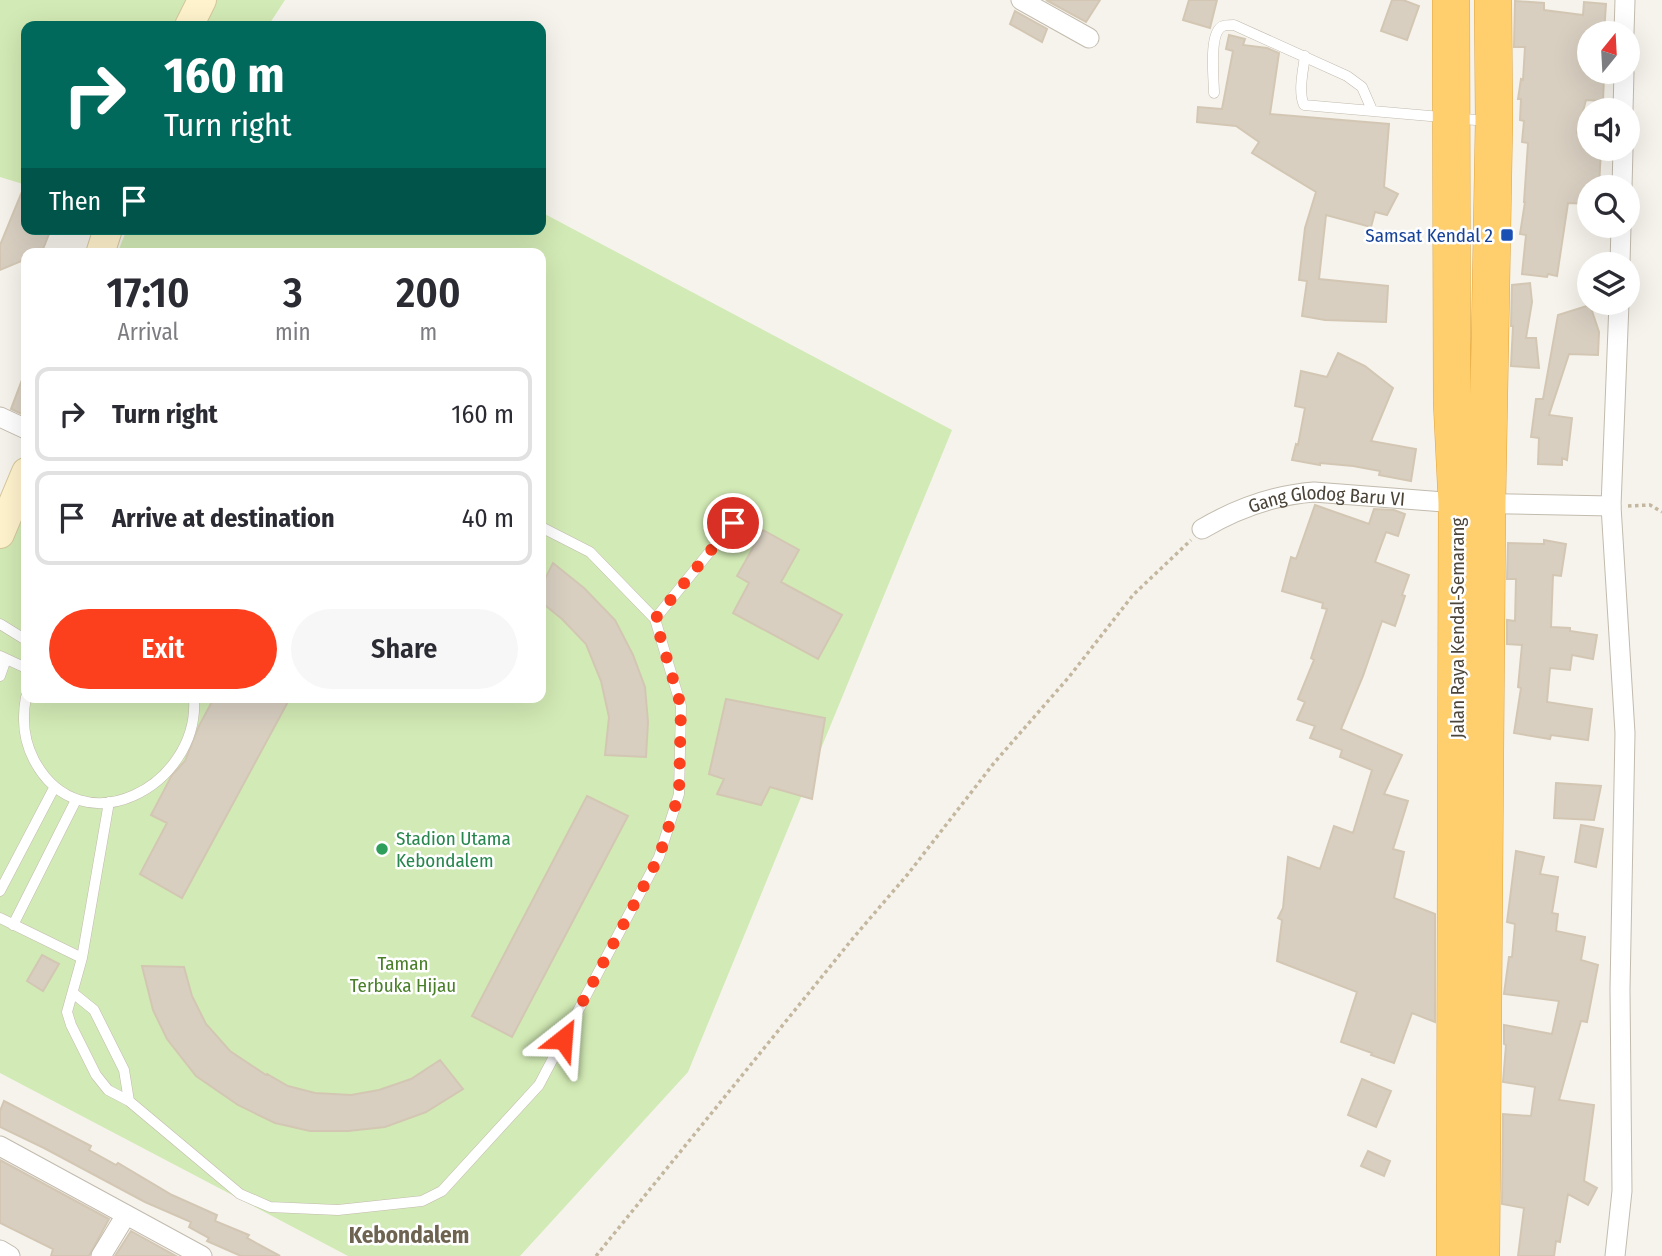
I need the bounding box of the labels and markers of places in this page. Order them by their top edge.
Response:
place label: Samsat Kendal 2 [1365,224,1493,247]
marker: Samsat Kendal 2 [1499,227,1515,243]
pin [703,493,763,553]
place label: Stadion Utama Kebondalem [396,827,511,872]
marker: Stadion Utama Kebondalem [374,841,390,857]

